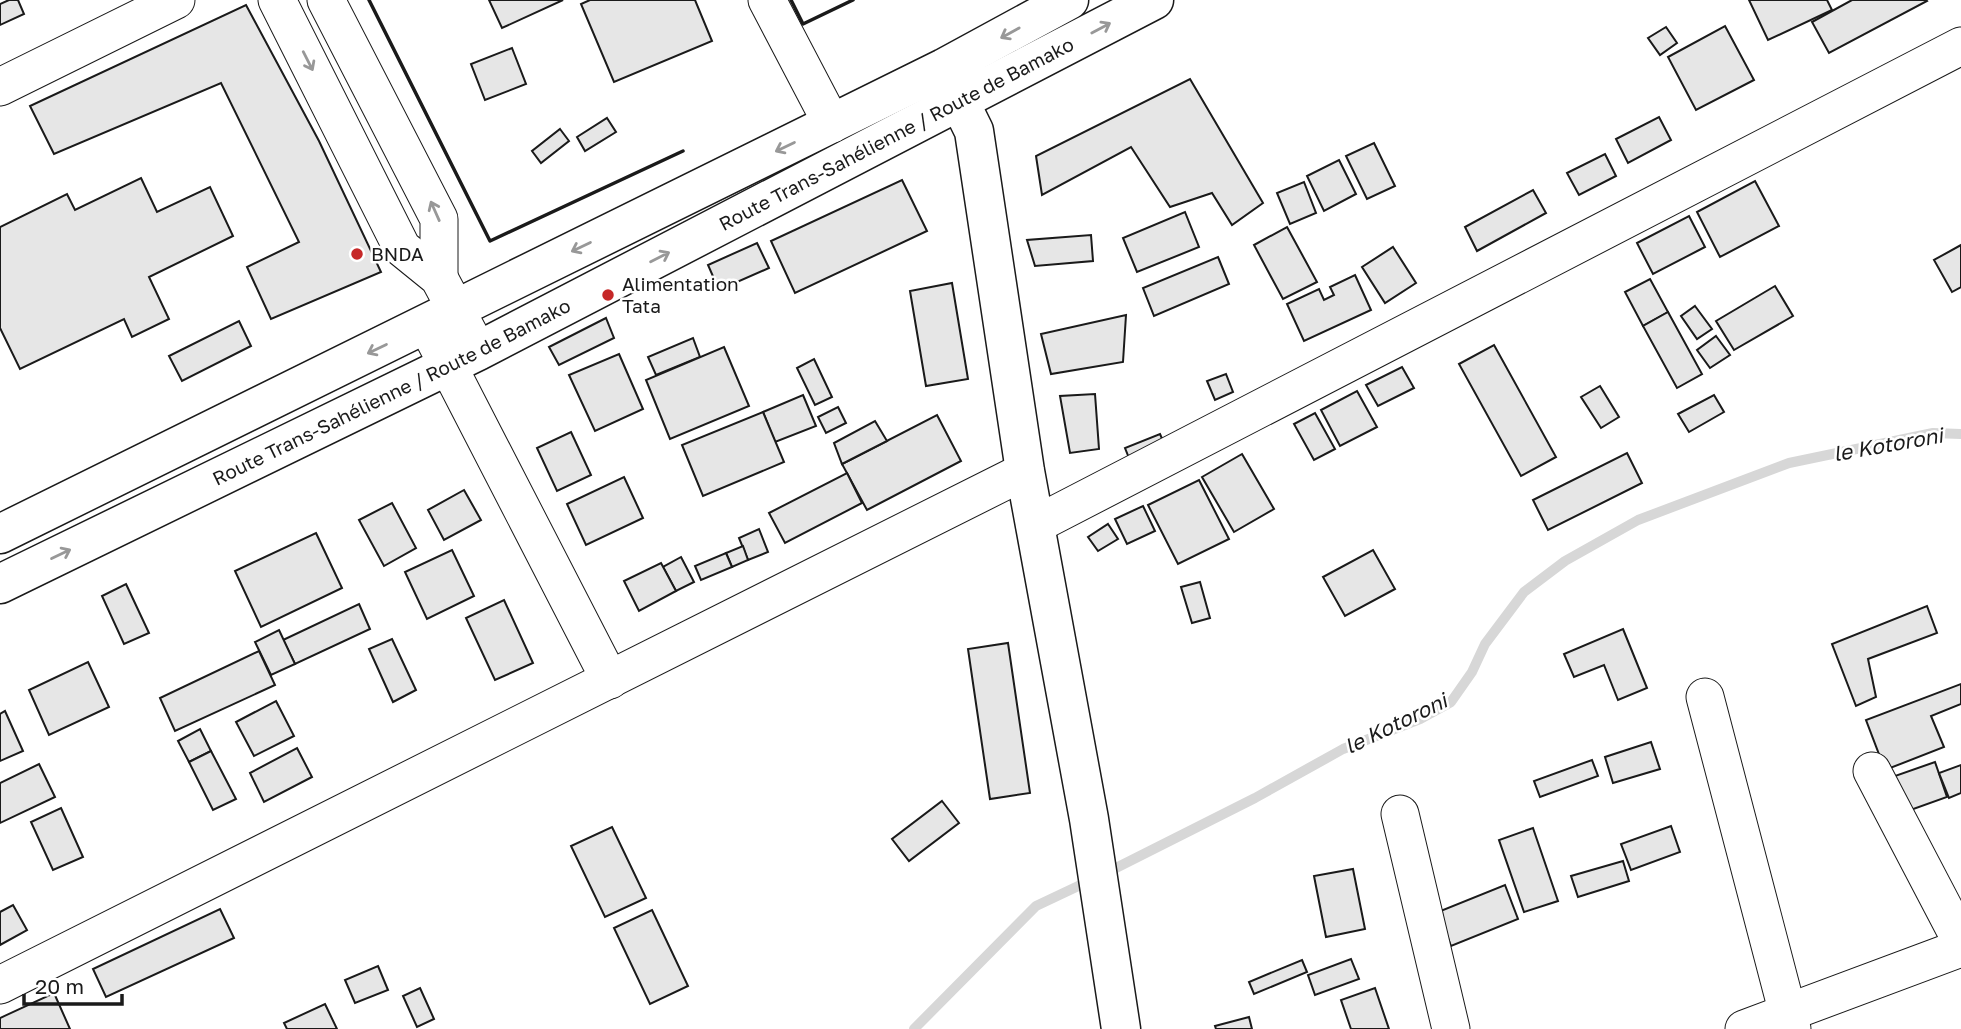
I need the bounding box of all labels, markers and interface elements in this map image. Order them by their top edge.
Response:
one-way arrow [1090,21,1111,34]
one-way arrow [1000,26,1020,40]
street label: Route Trans-Sahélienne / Route de Bamako [715,32,1077,235]
one-way arrow [301,50,315,71]
one-way arrow [775,140,796,154]
one-way arrow [427,201,440,222]
one-way arrow [571,241,592,255]
place label: BNDA [371,242,424,265]
marker: BNDA [349,246,365,262]
one-way arrow [649,250,670,263]
place label: Alimentation Tata [622,272,739,317]
marker: Alimentation Tata [600,287,616,303]
street label: Route Trans-Sahélienne / Route de Bamako [209,293,574,490]
one-way arrow [367,343,388,356]
water label: le Kotoroni [1831,421,1947,466]
one-way arrow [50,547,71,561]
water label: le Kotoroni [1340,686,1453,759]
scale bar [24,962,122,1006]
text: 20 m [35,973,84,999]

